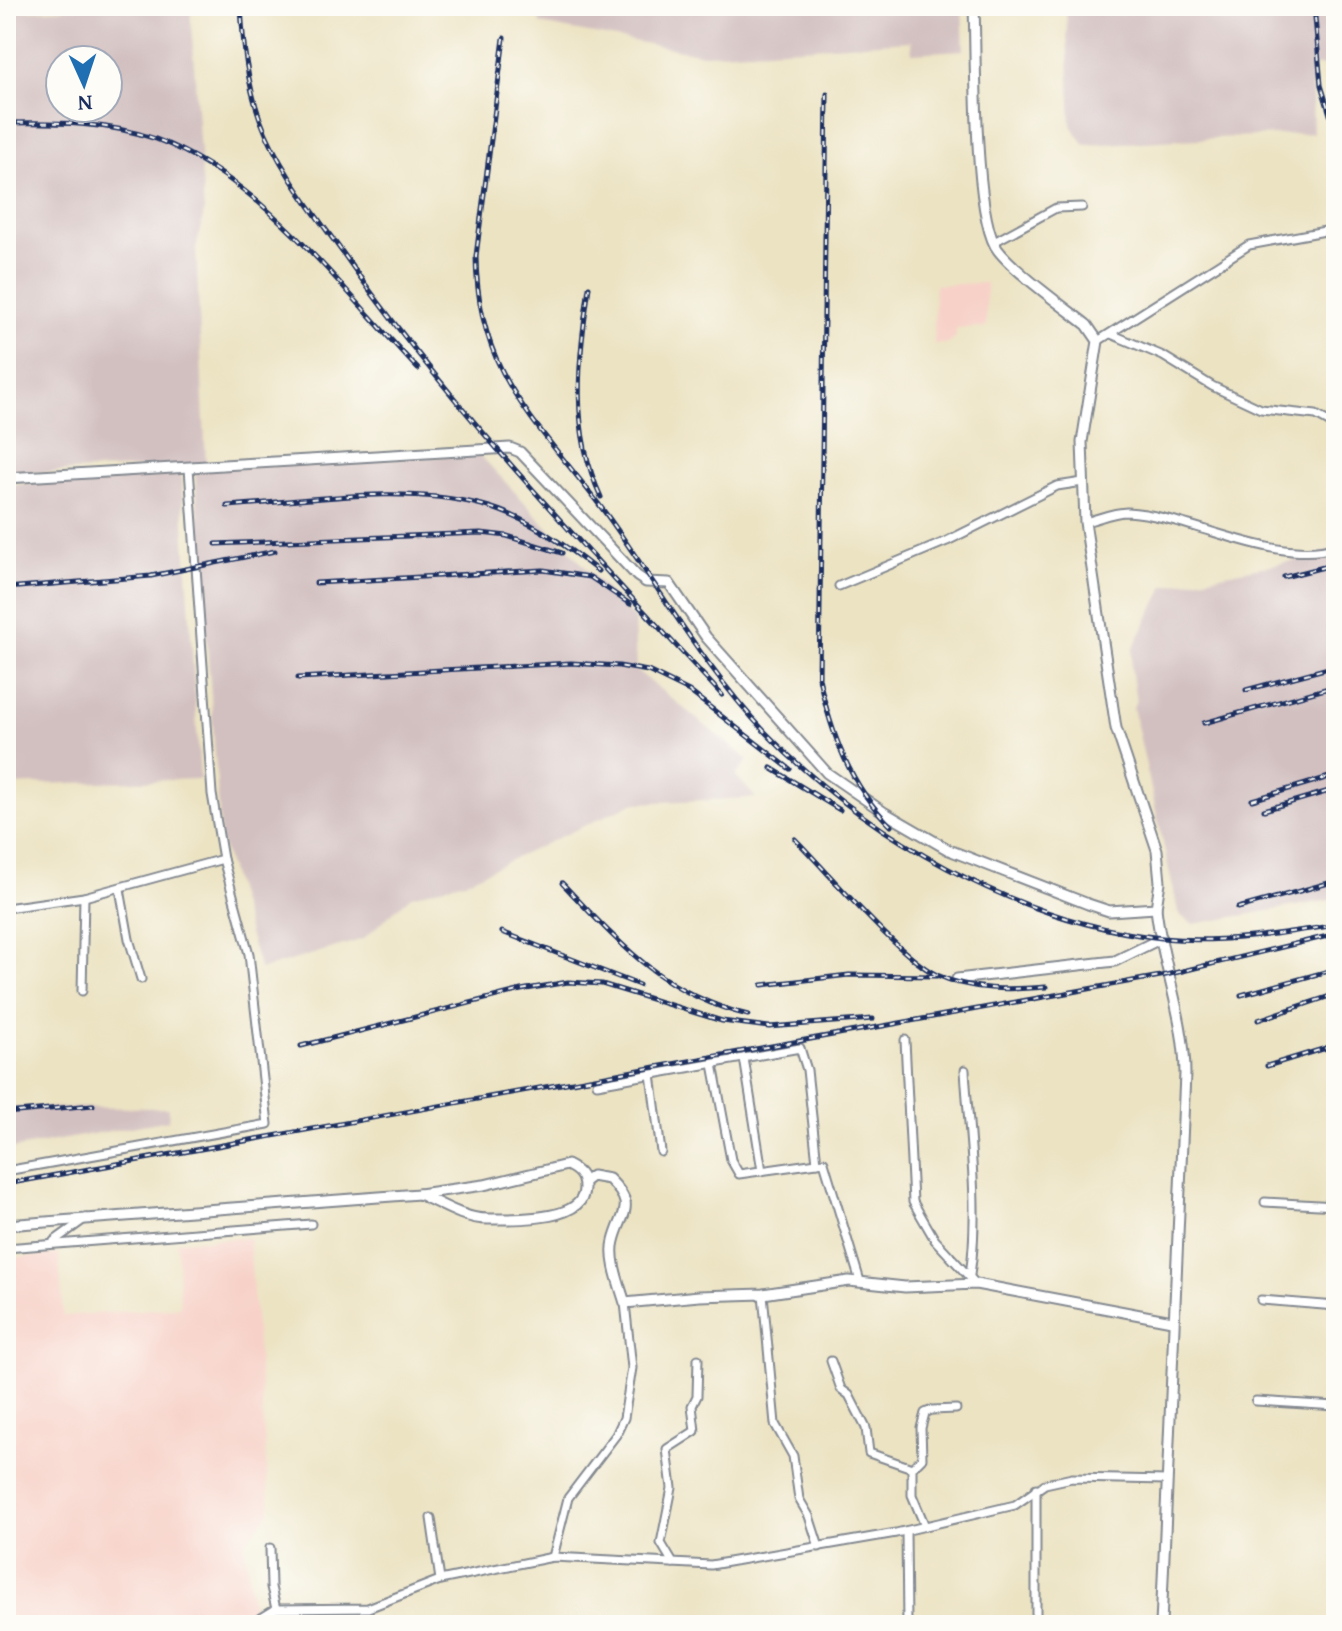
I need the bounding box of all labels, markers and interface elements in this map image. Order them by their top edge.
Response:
north arrow [44,44,124,124]
text: N [77,88,93,120]

